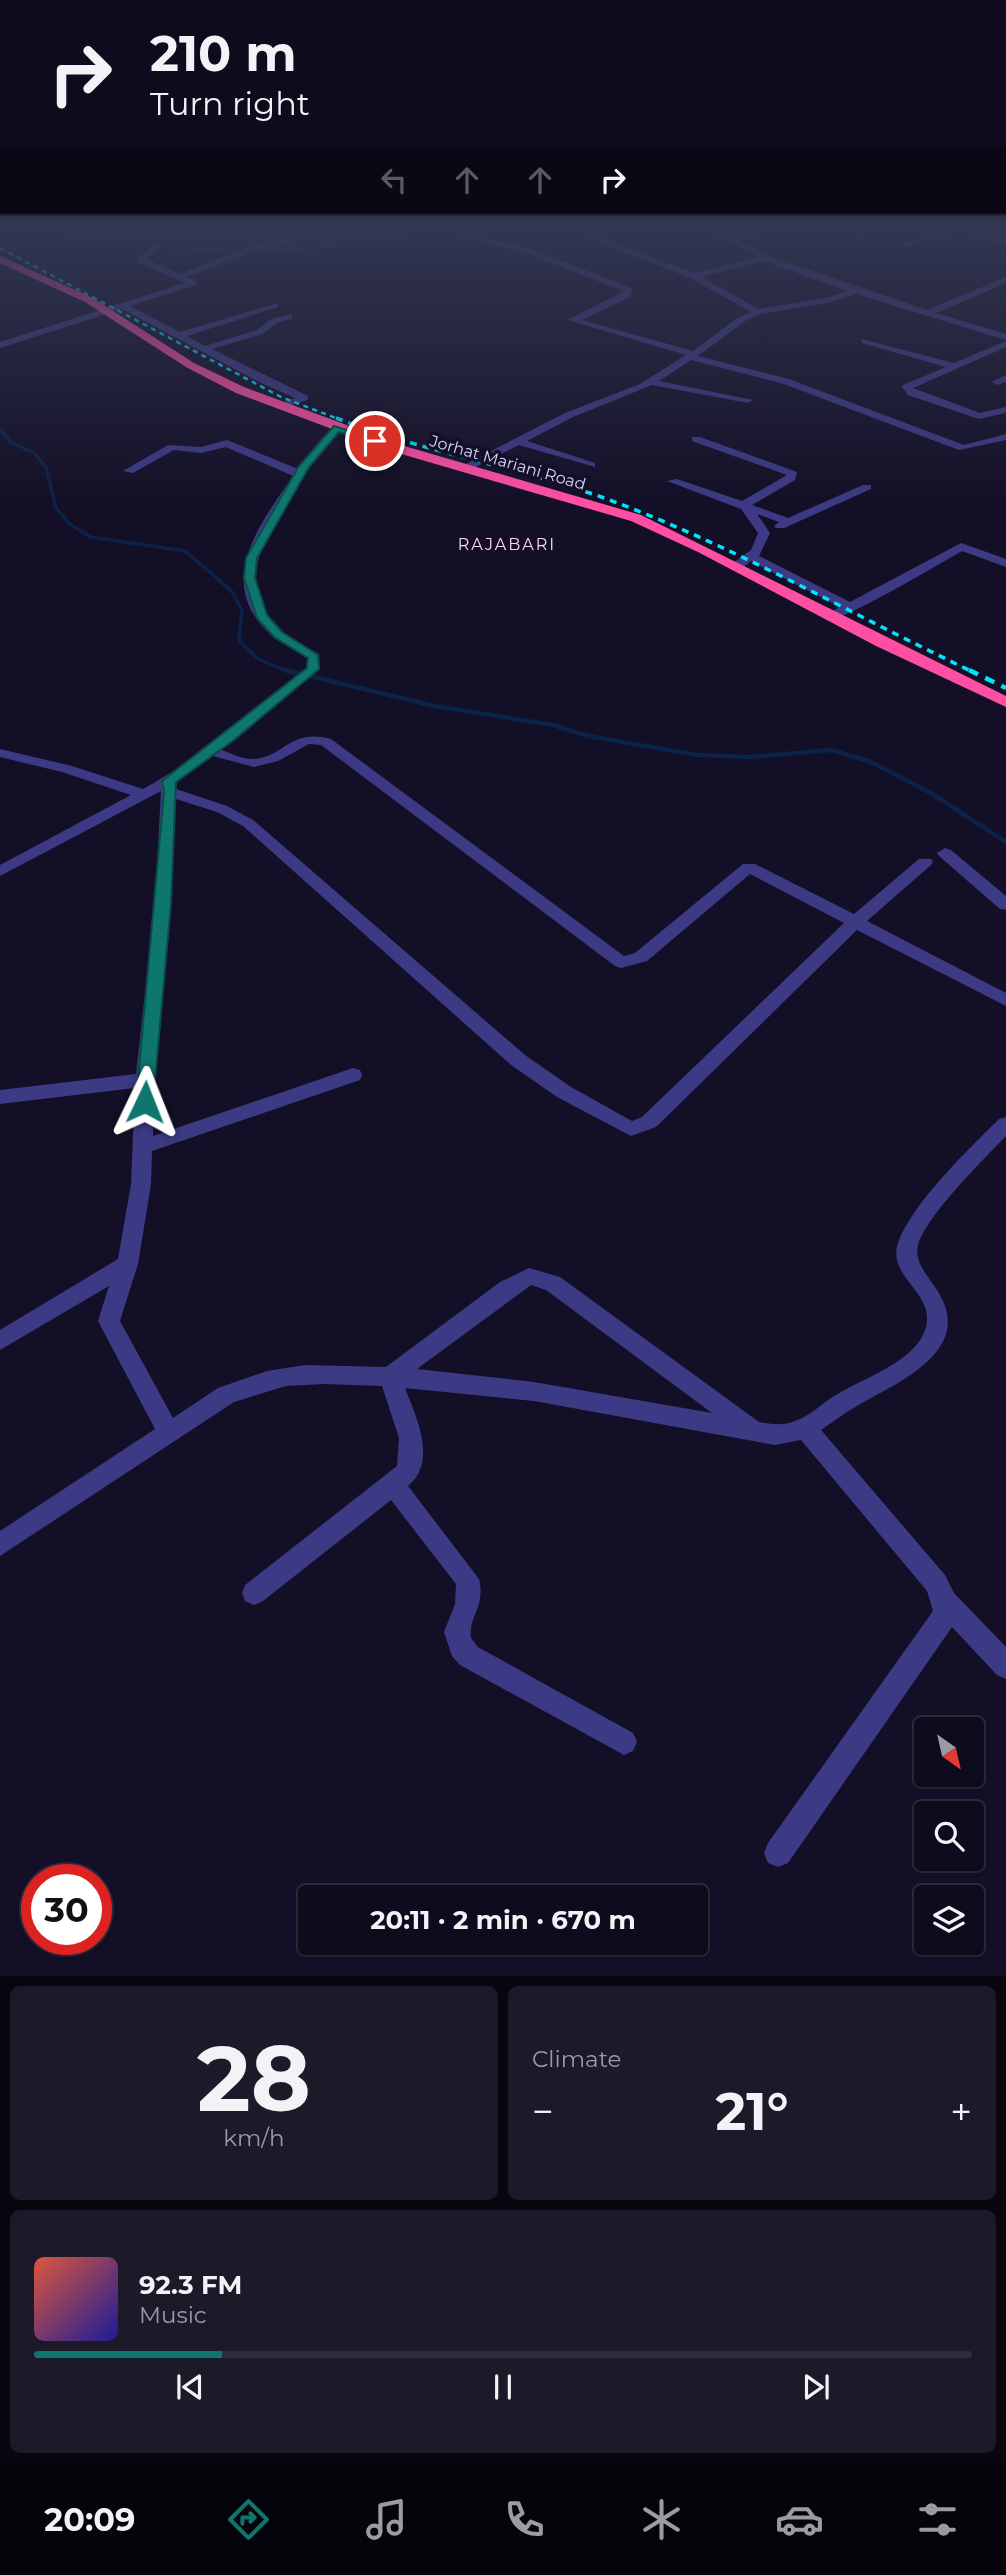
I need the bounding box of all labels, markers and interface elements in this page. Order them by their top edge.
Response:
text: 210 m [150,24,297,83]
icon: right [35,28,126,119]
text: Turn right [150,84,310,123]
icon: left [375,161,413,199]
icon: ahead [448,161,486,199]
icon: ahead [521,161,559,199]
icon: right [594,161,632,199]
pin [345,411,405,471]
icon: arrive [356,422,394,460]
street label: Jorhat Mariani Road [427,431,588,494]
district label: RAJABARI [458,535,556,554]
position arrow [108,1065,182,1139]
north arrow [914,1717,984,1787]
map controls [914,1717,984,1955]
button: search [914,1801,984,1871]
speed limit sign: 30 [21,1864,112,1955]
button: layers [914,1885,984,1955]
text: 20:11 · 2 min · 670 m [370,1904,636,1936]
text: 28 [197,2023,311,2134]
text: Climate [532,2045,621,2073]
text: 21° [716,2080,788,2143]
text: − [532,2088,554,2135]
text: + [950,2088,972,2135]
text: km/h [223,2124,285,2152]
text: 92.3 FM [139,2269,242,2301]
text: Music [139,2301,207,2329]
icon: previous [171,2368,209,2406]
icon: pause [484,2368,522,2406]
icon: next [797,2368,835,2406]
icon: directions [224,2495,273,2544]
icon: music [362,2495,411,2544]
icon: phone [500,2495,549,2544]
icon: climate [637,2495,686,2544]
icon: car [775,2495,824,2544]
icon: filters [913,2495,962,2544]
text: 20:09 [44,2500,135,2539]

